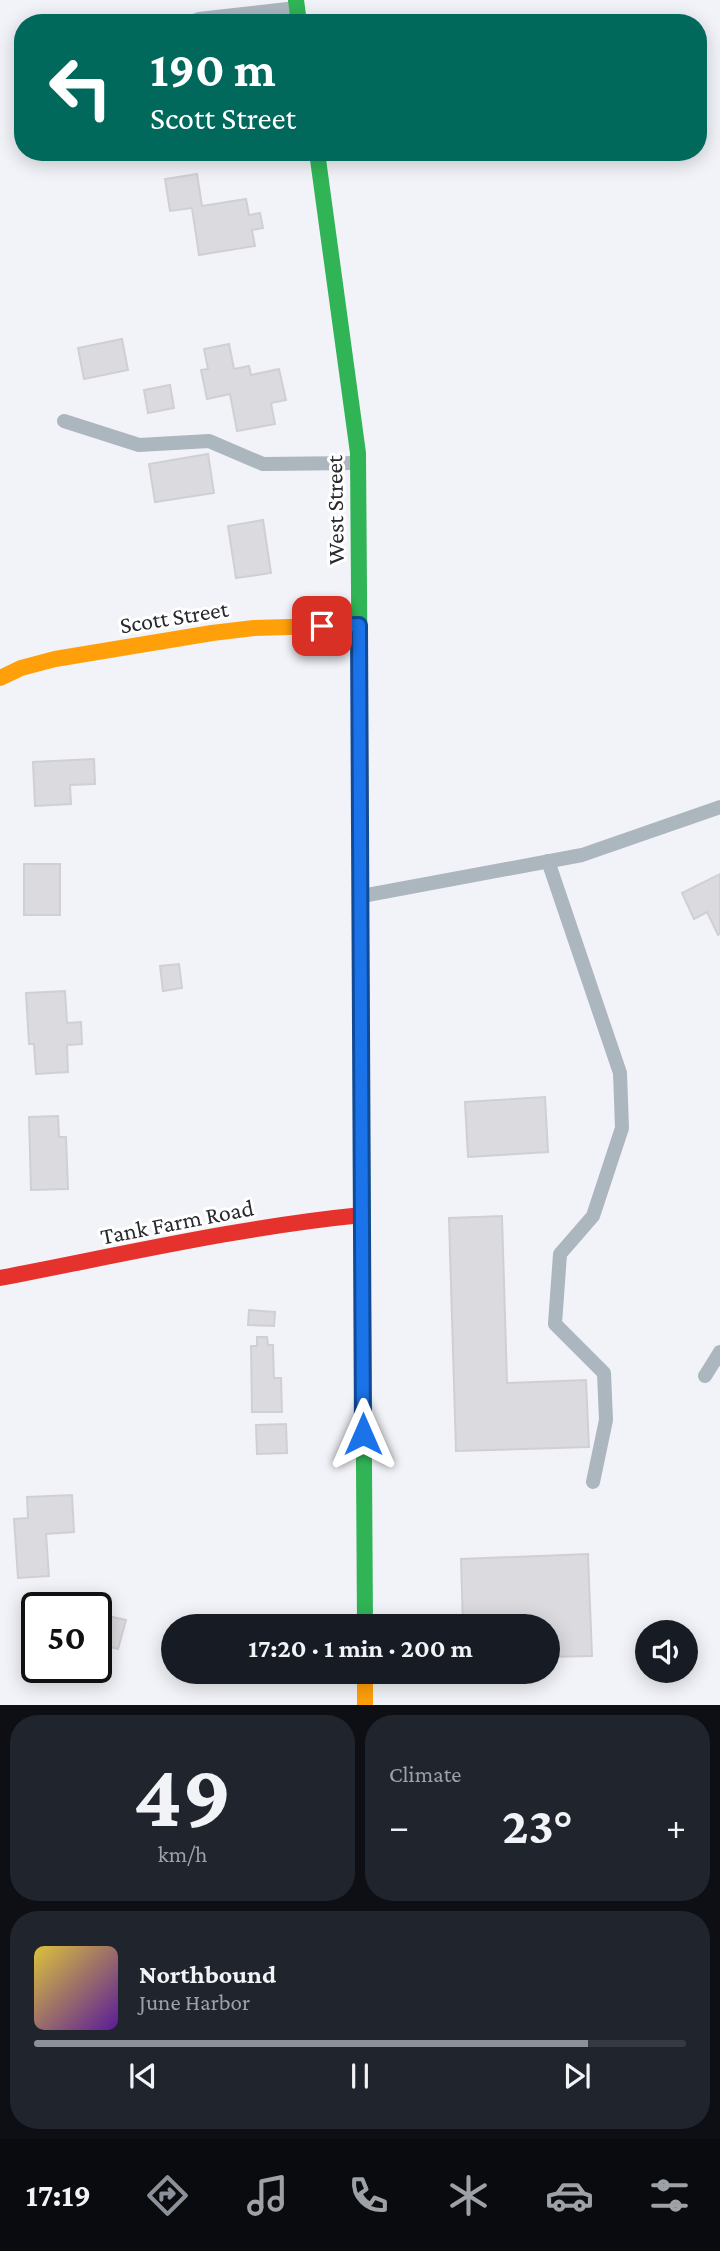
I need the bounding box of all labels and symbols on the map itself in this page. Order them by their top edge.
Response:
street label: West Street [320,454,349,565]
street label: Scott Street [118,594,231,638]
pin [292,596,352,656]
street label: Tank Farm Road [98,1193,256,1250]
position arrow [326,1397,400,1471]
speed limit sign: 50 [21,1592,112,1683]

